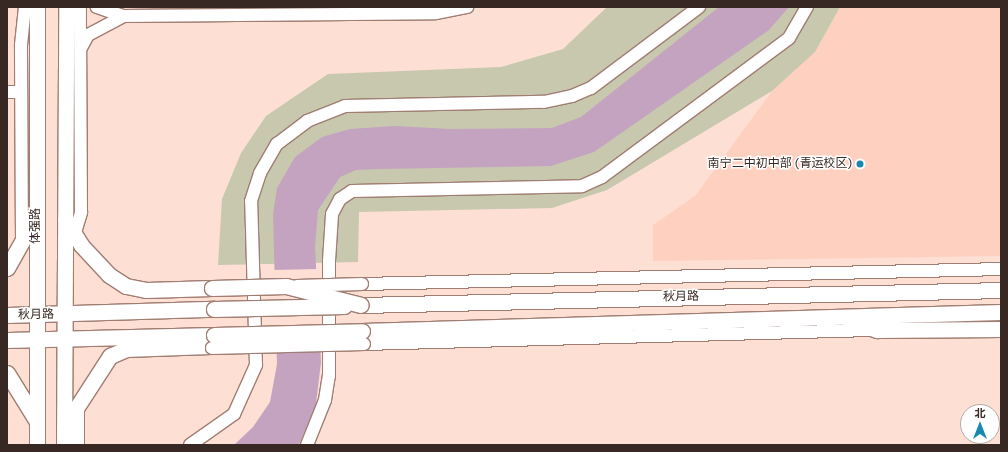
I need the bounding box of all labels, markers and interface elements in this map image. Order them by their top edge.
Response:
place label: 南宁二中初中部 (青运校区) [708,157,852,171]
marker: 南宁二中初中部 (青运校区) [855,159,865,169]
street label: 体强路 [29,208,43,244]
street label: 秋月路 [663,289,699,305]
street label: 秋月路 [18,307,54,323]
north arrow [960,404,1000,444]
text: 北 [975,406,986,420]

